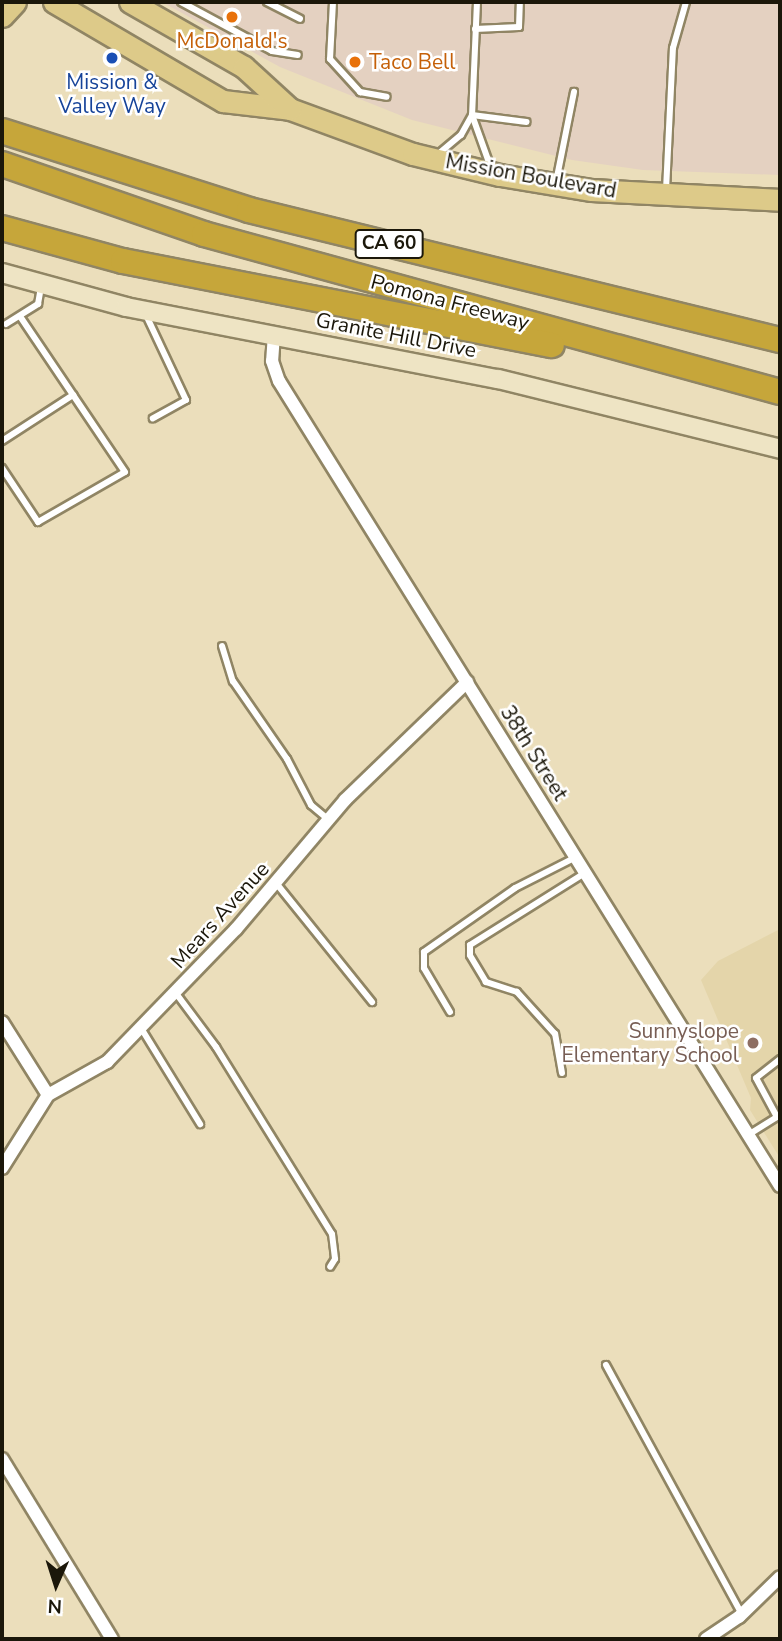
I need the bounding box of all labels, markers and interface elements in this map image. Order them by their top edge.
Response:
marker: McDonald's [224,9,240,25]
place label: McDonald's [176,28,288,54]
place label: Taco Bell [369,49,456,75]
marker: Mission & Valley Way [104,50,120,66]
marker: Taco Bell [347,54,363,70]
place label: Mission & Valley Way [58,69,166,119]
street label: Mission Boulevard [444,149,618,203]
road number: CA 60 [354,228,424,260]
street label: Pomona Freeway [368,269,532,335]
street label: Granite Hill Drive [314,307,478,363]
street label: 38th Street [495,701,573,805]
street label: Mears Avenue [166,857,274,973]
place label: Sunnyslope Elementary School [561,1018,739,1068]
marker: Sunnyslope Elementary School [745,1035,761,1051]
north arrow [21,1550,91,1620]
text: N [47,1593,63,1619]

